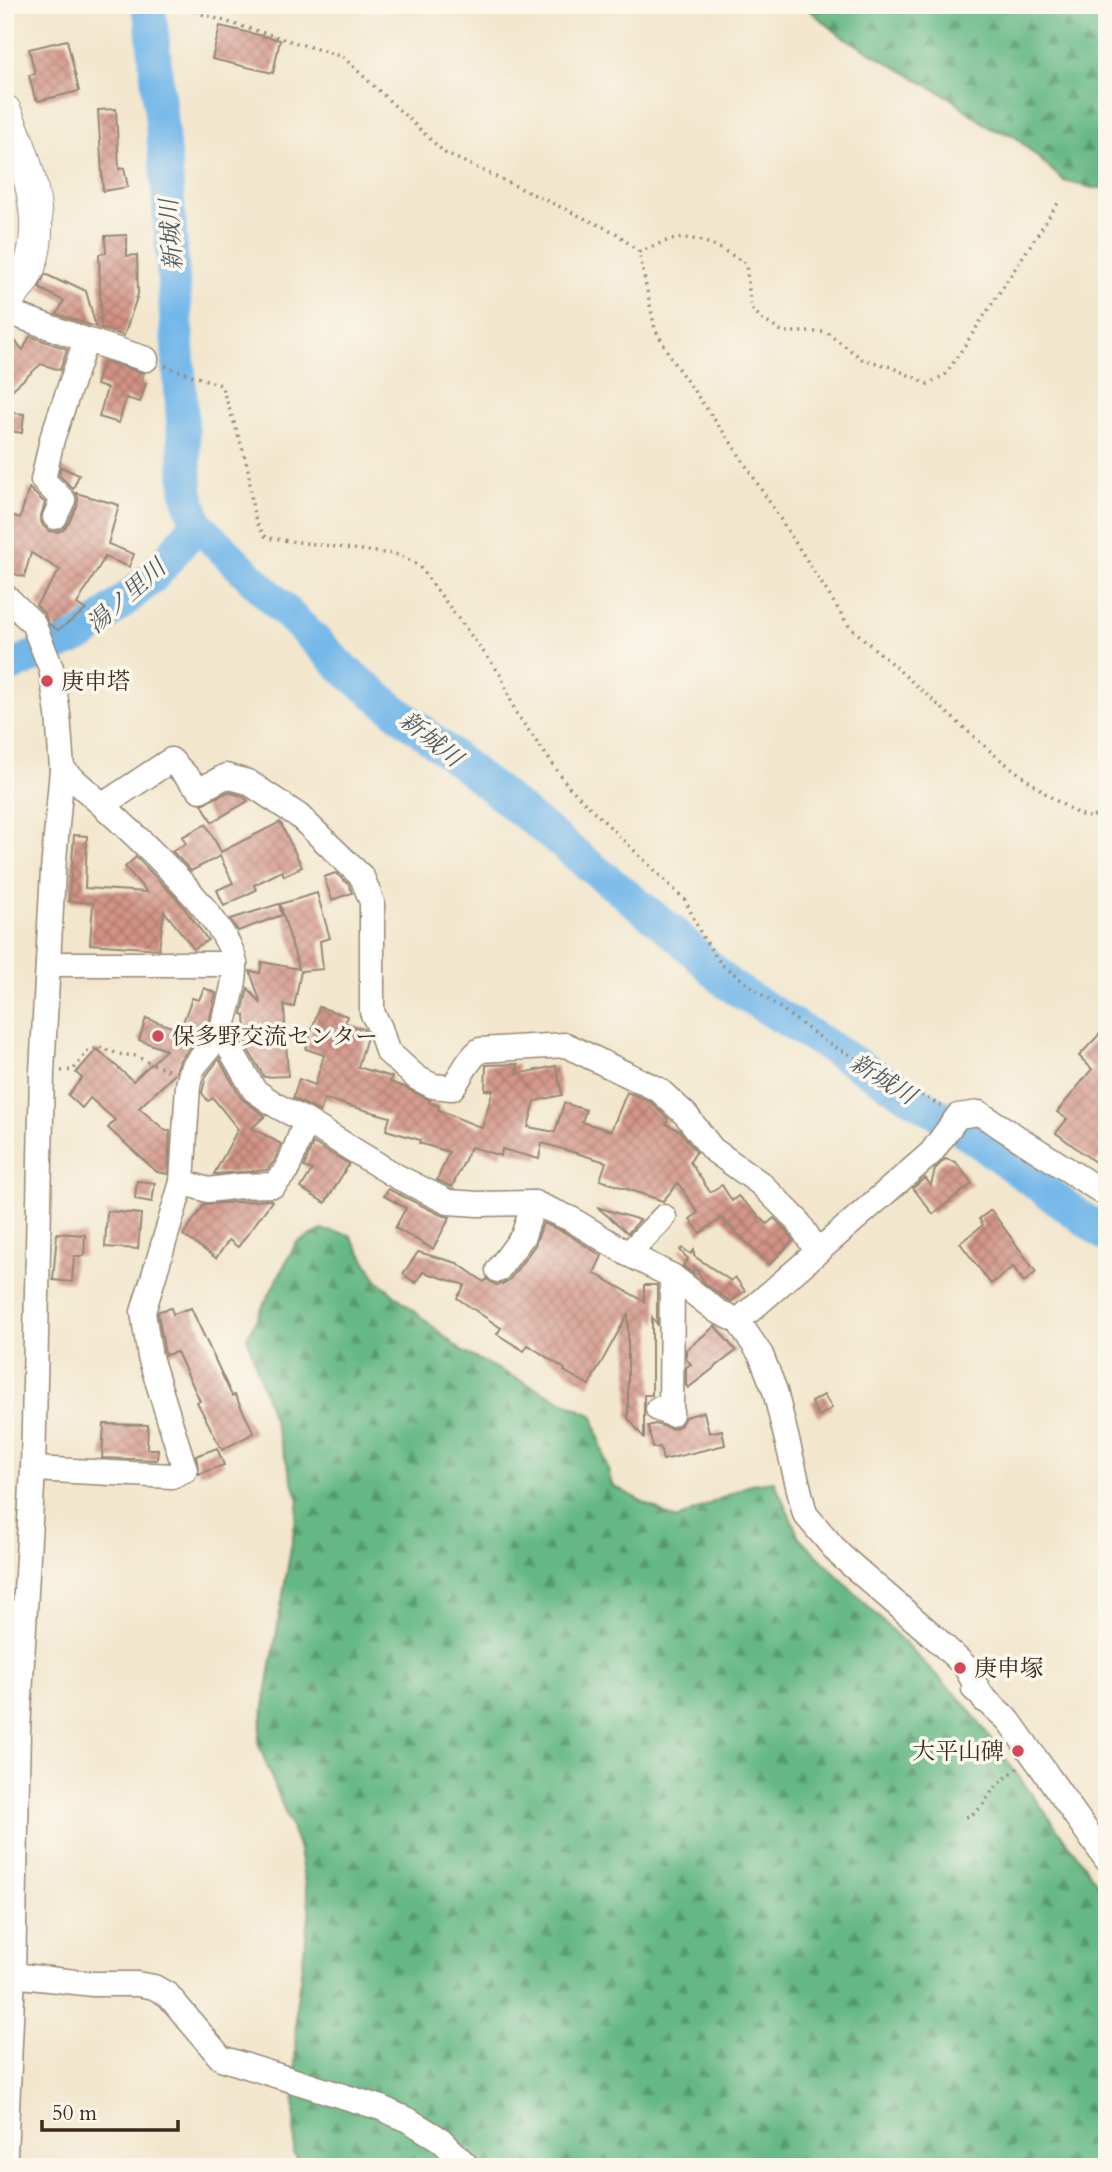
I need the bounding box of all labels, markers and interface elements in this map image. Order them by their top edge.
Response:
water label: 新城川 [152,195,190,272]
water label: 湯ノ里川 [80,550,175,641]
place label: 庚申塔 [61,666,130,697]
marker: 庚申塔 [39,673,55,689]
water label: 新城川 [392,704,471,777]
place label: 保多野交流センター [172,1021,378,1052]
marker: 保多野交流センター [150,1028,166,1044]
water label: 新城川 [843,1046,925,1114]
place label: 庚申塚 [974,1653,1043,1684]
marker: 庚申塚 [952,1660,968,1676]
place label: 大平山碑 [912,1736,1004,1767]
marker: 大平山碑 [1010,1743,1026,1759]
scale bar [42,2088,178,2132]
text: 50 m [52,2099,97,2128]

